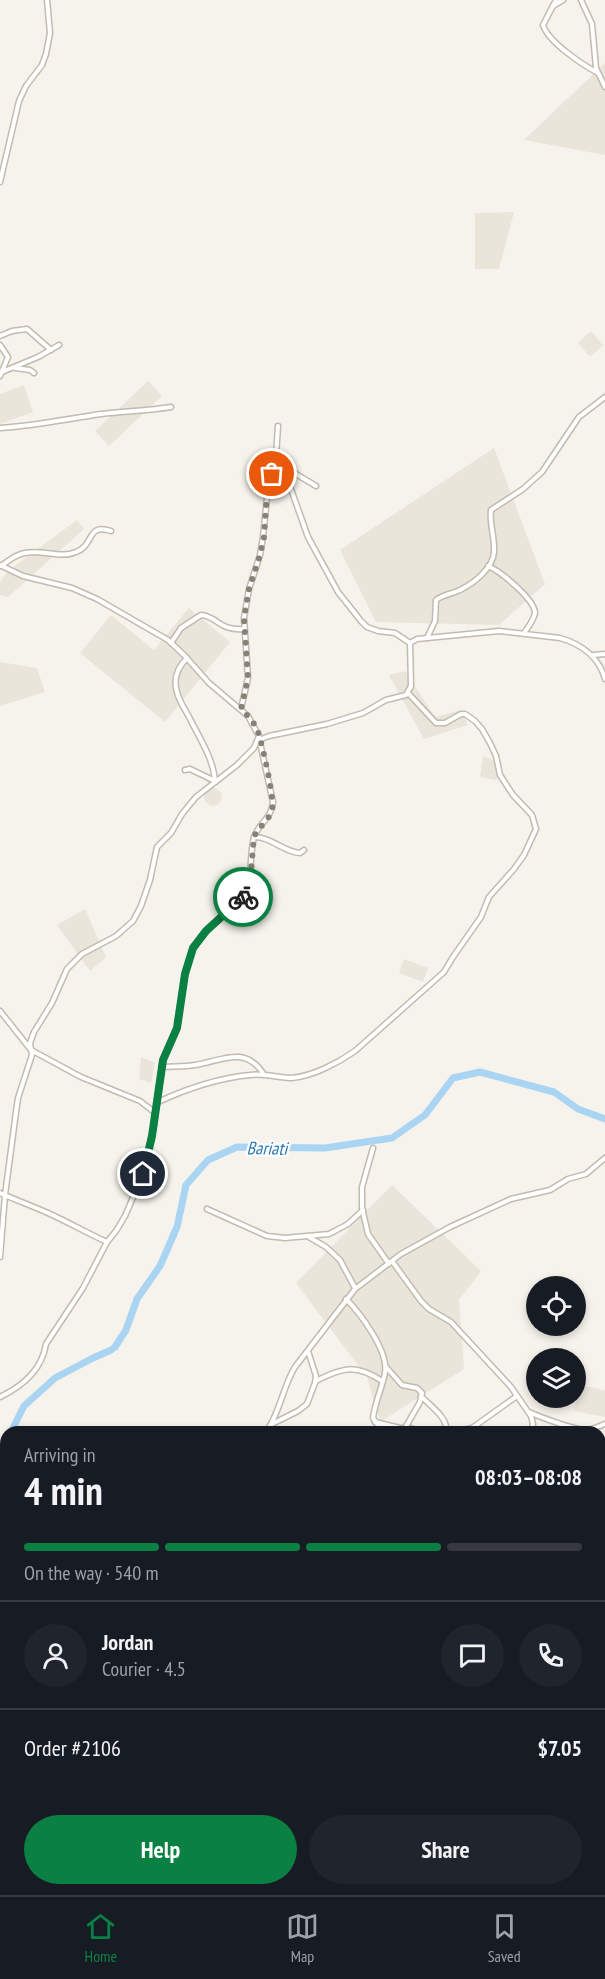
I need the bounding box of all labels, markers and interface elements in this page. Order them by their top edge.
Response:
pin [246,448,297,499]
icon: bag [255,457,288,490]
courier [213,867,273,927]
icon: bike [227,881,260,914]
water label: Bariati [247,1136,290,1160]
pin [117,1148,168,1199]
icon: home [126,1157,159,1190]
map controls [526,1276,586,1408]
button: locate [526,1276,586,1336]
button: layers [526,1348,586,1408]
text: Arriving in [24,1442,96,1468]
text: 08:03–08:08 [475,1463,582,1491]
text: 4 min [24,1465,103,1516]
text: On the way · 540 m [24,1560,159,1586]
button: person [24,1624,87,1687]
button: chat [441,1624,504,1687]
button: phone [519,1624,582,1687]
text: Jordan [102,1628,153,1656]
text: Courier · 4.5 [102,1656,186,1682]
text: Order #2106 [24,1734,121,1762]
text: $7.05 [537,1734,582,1762]
button: Help [24,1815,297,1884]
button: Share [309,1815,582,1884]
tab: Home [84,1910,117,1966]
tab: Map [286,1910,319,1966]
tab: Saved [488,1910,521,1966]

